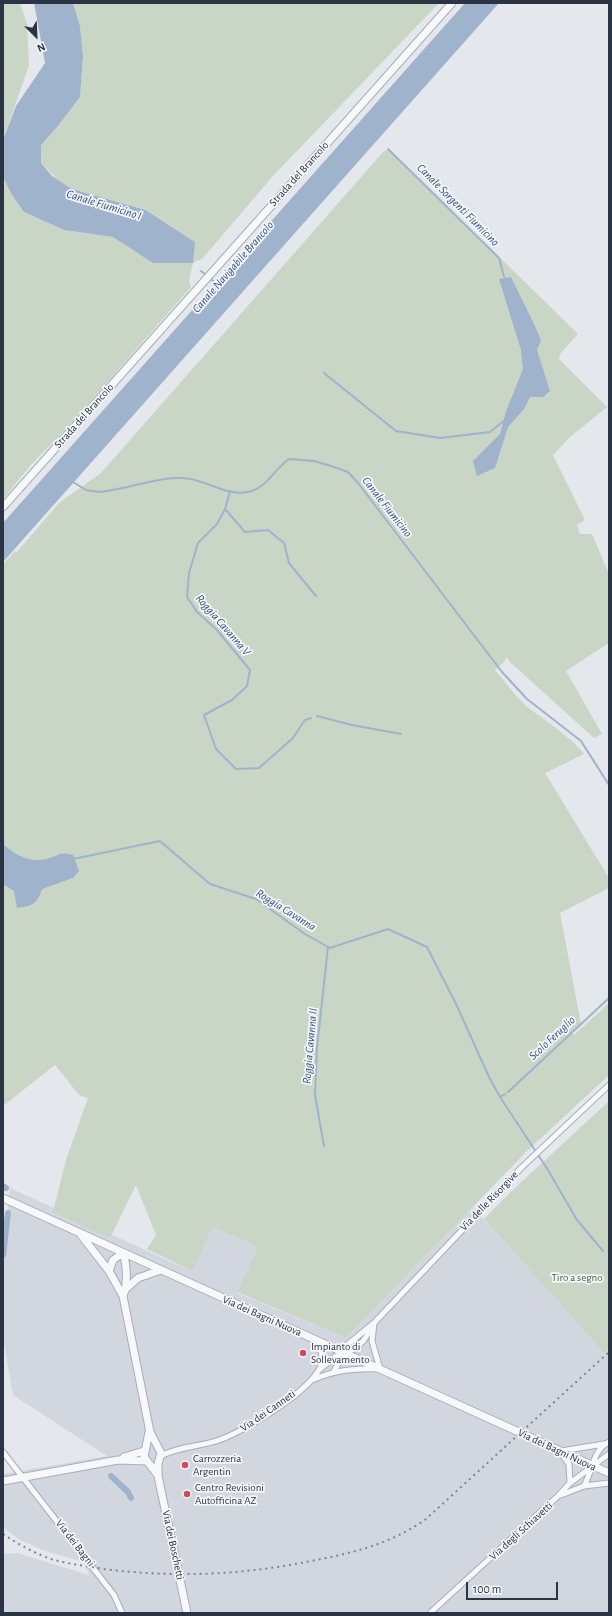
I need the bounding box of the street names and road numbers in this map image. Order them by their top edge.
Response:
street label: Strada del Brancolo [266,139,332,209]
street label: Strada del Brancolo [51,381,117,451]
street label: Via delle Risorgive [457,1168,521,1234]
street label: Via dei Bagni Nuova [220,1293,304,1339]
street label: Via dei Canneti [238,1387,298,1435]
street label: Via dei Bagni Nuova [516,1426,598,1474]
street label: Via degli Schiavetti [487,1499,555,1563]
street label: Via dei Boschetti [159,1509,187,1581]
street label: Via dei Bagni [53,1517,97,1569]

